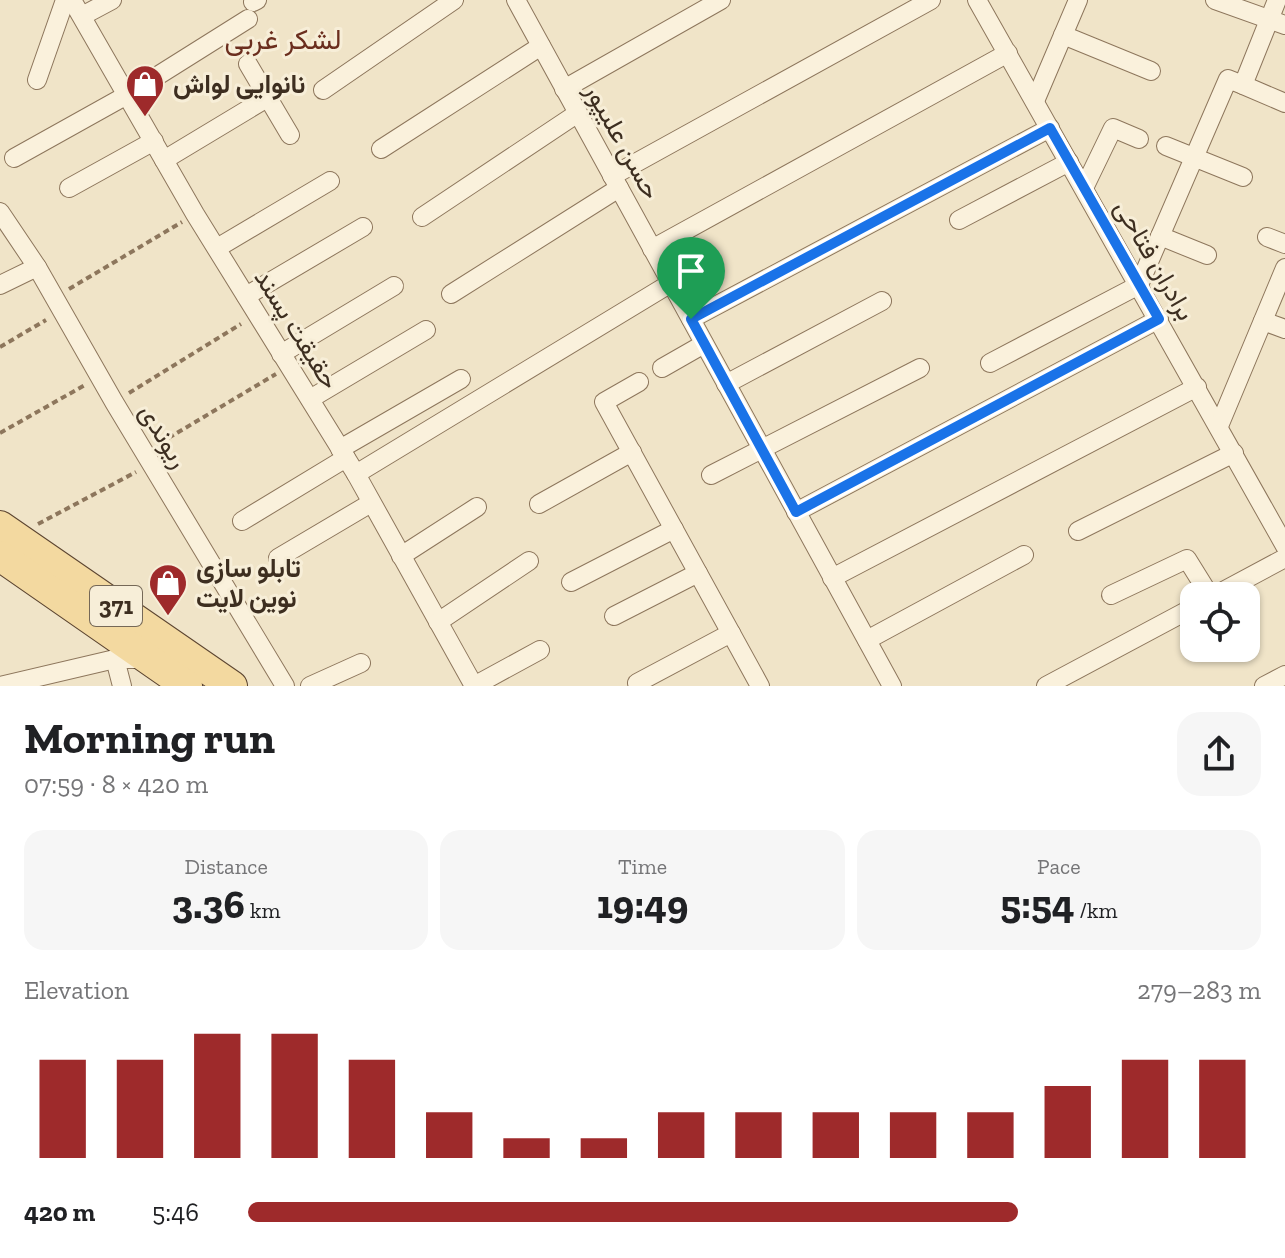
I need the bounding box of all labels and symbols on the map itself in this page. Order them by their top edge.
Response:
district label: لشکر غربی [225,23,341,57]
shop icon: نانوایی لواش [124,63,166,118]
place label: نانوایی لواش [173,68,305,100]
street label: حسن علیپور [576,77,668,205]
street label: برادران فتاحی [1108,194,1202,326]
pin [657,237,725,319]
street label: حقیقت پسند [246,263,346,396]
street label: ریوندی [132,398,196,474]
place label: تابلو سازی نوین لایت [196,552,301,614]
shop icon: تابلو سازی نوین لایت [147,562,189,617]
road number: 371 [90,586,142,626]

